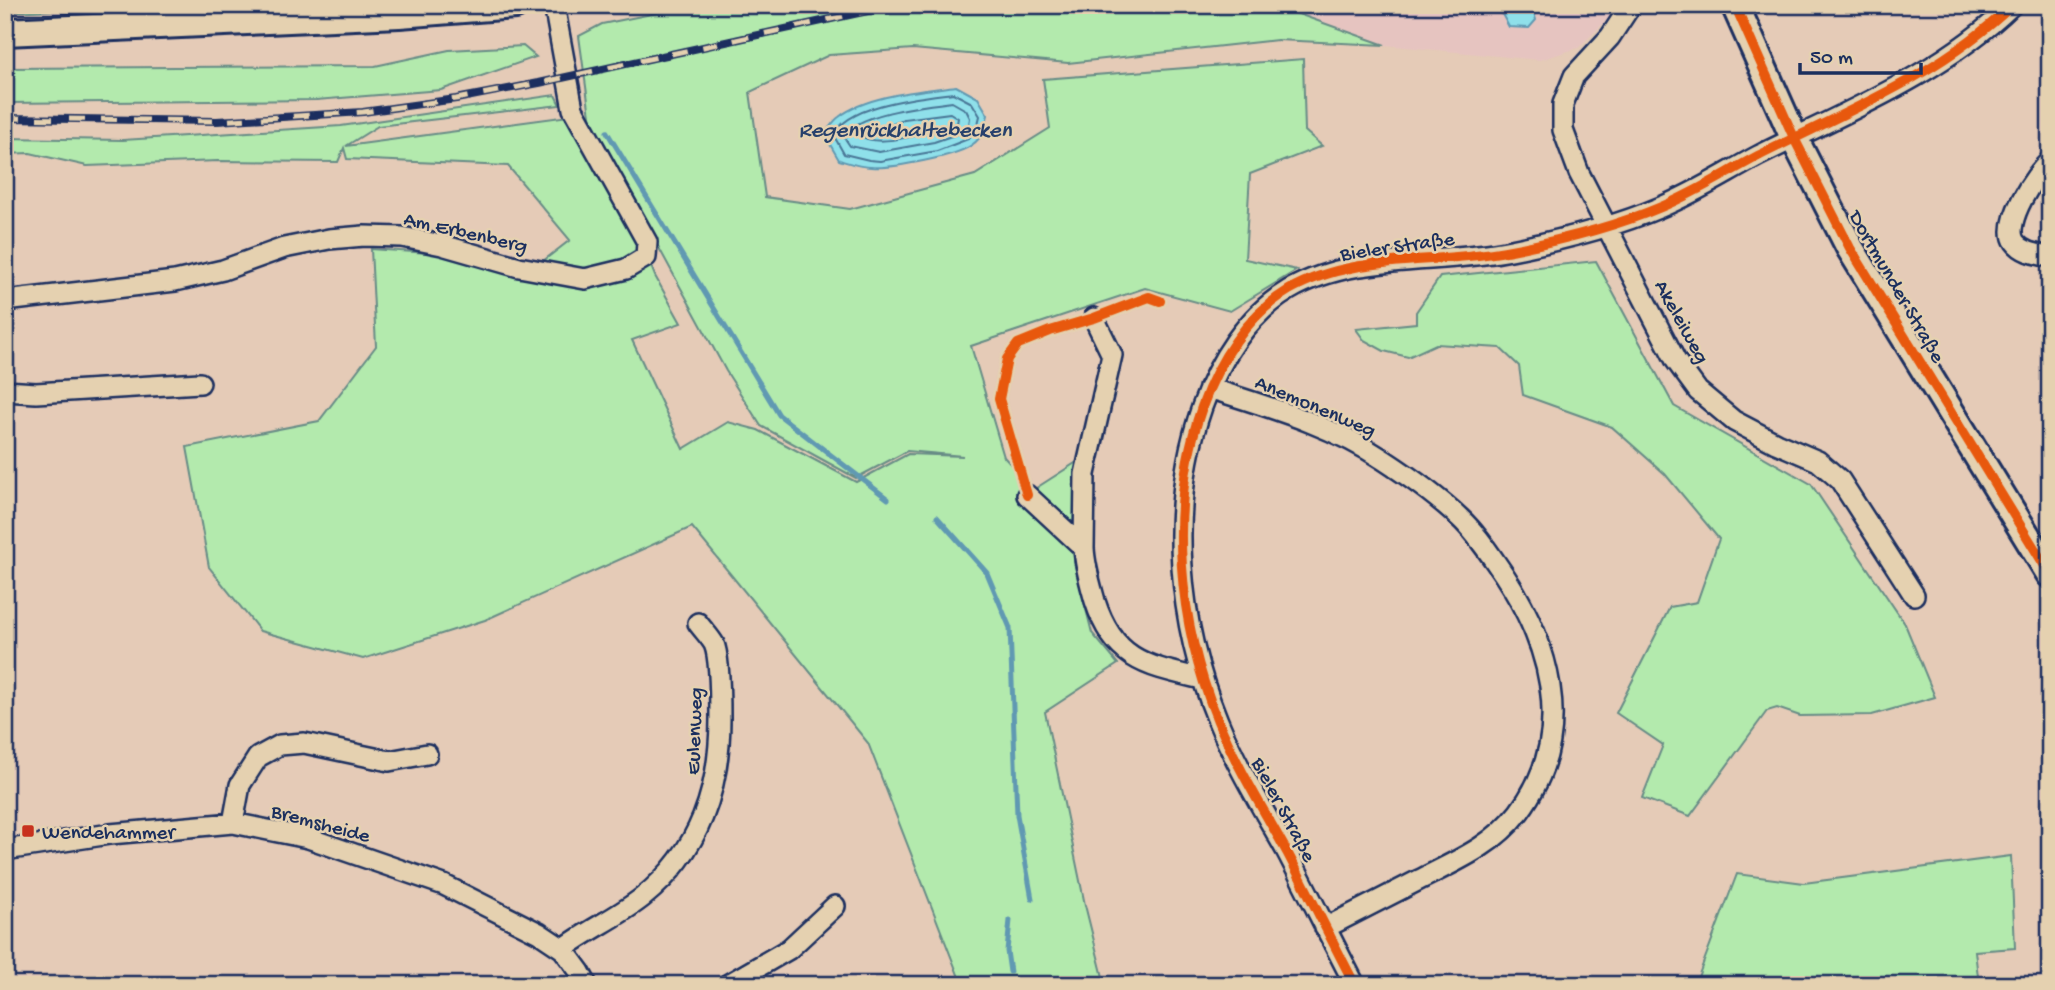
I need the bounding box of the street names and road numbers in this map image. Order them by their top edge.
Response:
street label: Dortmunder Straße [1840,205,1949,369]
street label: Am Erbenberg [401,208,529,261]
street label: Bieler Straße [1338,228,1457,269]
street label: Akeleiweg [1647,277,1713,369]
street label: Anemonenweg [1250,372,1379,445]
street label: Eulenweg [682,687,711,775]
street label: Bieler Straße [1243,753,1320,868]
street label: Bremsheide [267,800,373,851]

